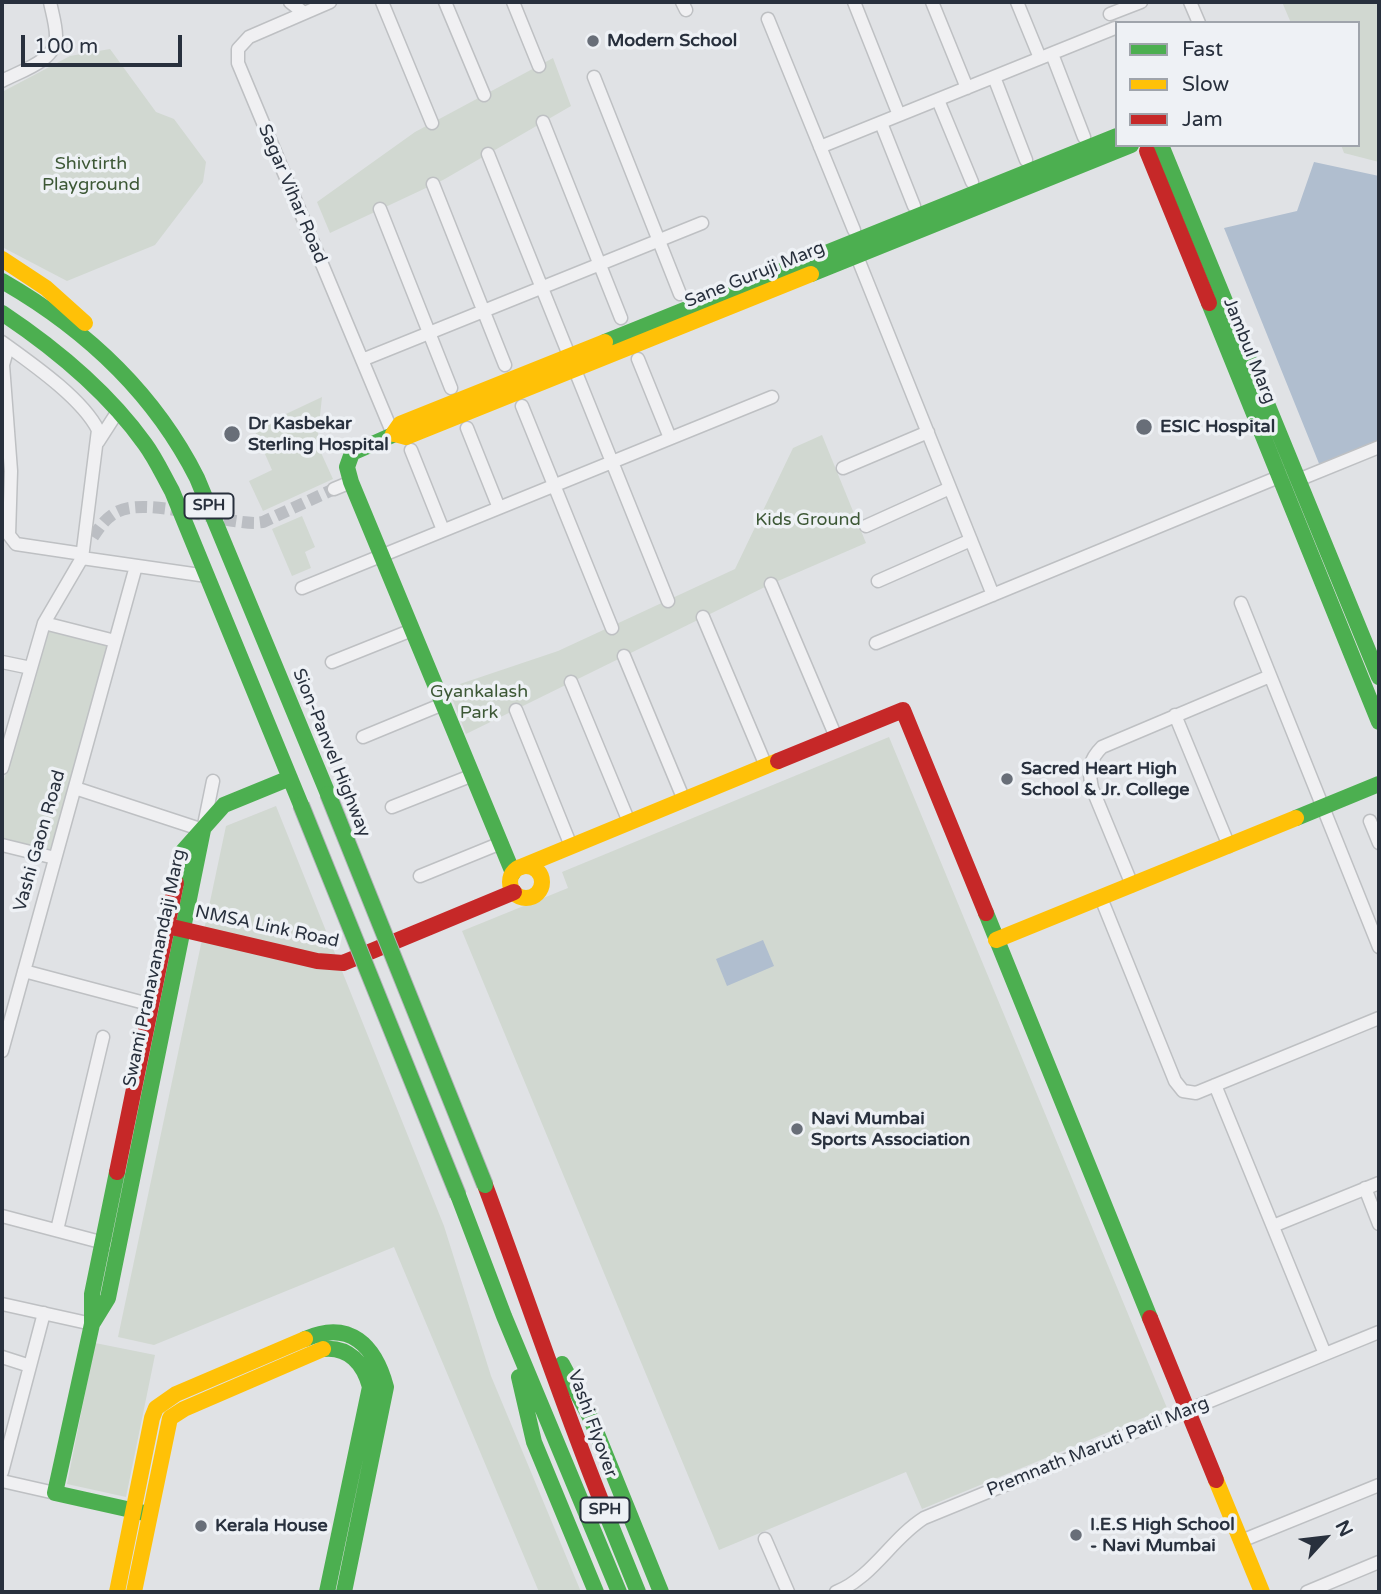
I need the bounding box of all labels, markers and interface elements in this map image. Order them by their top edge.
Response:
scale bar [24,21,186,65]
legend [1115,21,1360,147]
place label: Modern School [607,30,737,52]
marker: Modern School [585,33,601,49]
text: 100 m [34,34,98,59]
text: Fast [1182,37,1223,62]
text: Slow [1182,72,1229,97]
text: Jam [1182,107,1223,132]
street label: Sagar Vihar Road [253,121,331,267]
park label: Shivtirth Playground [42,153,140,196]
street label: Sane Guruji Marg [682,237,828,313]
street label: Jambul Marg [1218,295,1280,407]
place label: Dr Kasbekar Sterling Hospital [248,413,389,456]
place label: ESIC Hospital [1160,416,1275,438]
marker: ESIC Hospital [1134,417,1154,437]
marker: Dr Kasbekar Sterling Hospital [222,424,242,444]
road number: SPH [184,494,234,519]
park label: Kids Ground [755,509,861,531]
street label: Sion-Panvel Highway [287,666,375,840]
park label: Gyankalash Park [430,681,528,724]
place label: Sacred Heart High School & Jr. College [1021,758,1190,800]
street label: Vashi Gaon Road [10,768,70,914]
marker: Sacred Heart High School & Jr. College [999,771,1015,787]
street label: Swami Pranavanandaji Marg [119,847,191,1089]
street label: NMSA Link Road [193,901,341,953]
place label: Navi Mumbai Sports Association [811,1108,970,1150]
marker: Navi Mumbai Sports Association [789,1121,805,1137]
street label: Vashi Flyover [563,1367,621,1481]
street label: Premnath Maruti Patil Marg [984,1392,1212,1502]
road number: SPH [580,1498,630,1522]
north arrow [1290,1503,1360,1573]
place label: I.E.S High School - Navi Mumbai [1090,1514,1235,1556]
place label: Kerala House [215,1515,328,1537]
text: N [1330,1517,1357,1540]
marker: Kerala House [193,1518,209,1534]
marker: I.E.S High School - Navi Mumbai [1068,1527,1084,1543]

